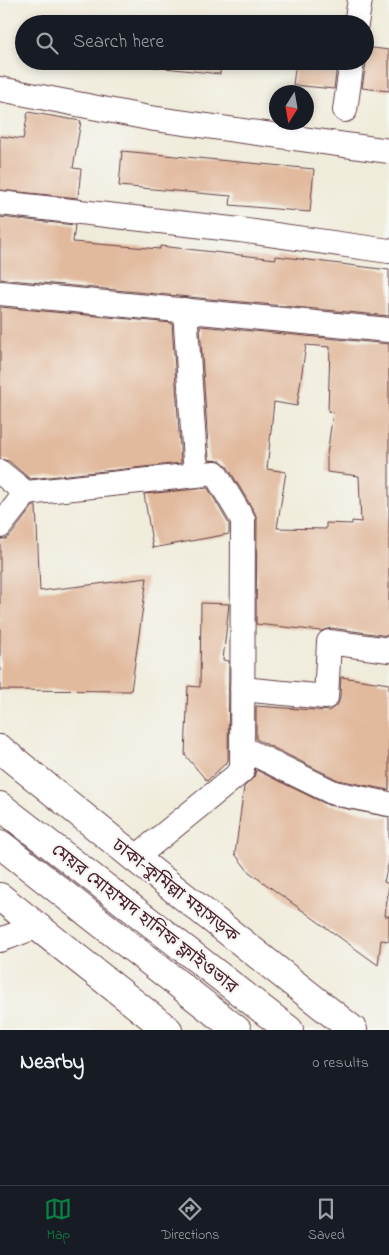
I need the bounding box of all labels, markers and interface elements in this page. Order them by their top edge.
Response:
search box [15,15,374,70]
icon: search [33,29,61,57]
text: Search here [73,29,164,56]
north arrow [269,85,314,130]
street label: ঢাকা–কুমিল্লা মহাসড়ক [105,833,244,950]
street label: মেয়র মোহাম্মদ হানিফ ফ্লাইওভার [45,838,243,1001]
text: Nearby [20,1048,84,1078]
text: 0 results [313,1051,369,1075]
tab: Map [44,1195,72,1246]
tab: Directions [161,1195,219,1246]
tab: Saved [308,1195,345,1246]

